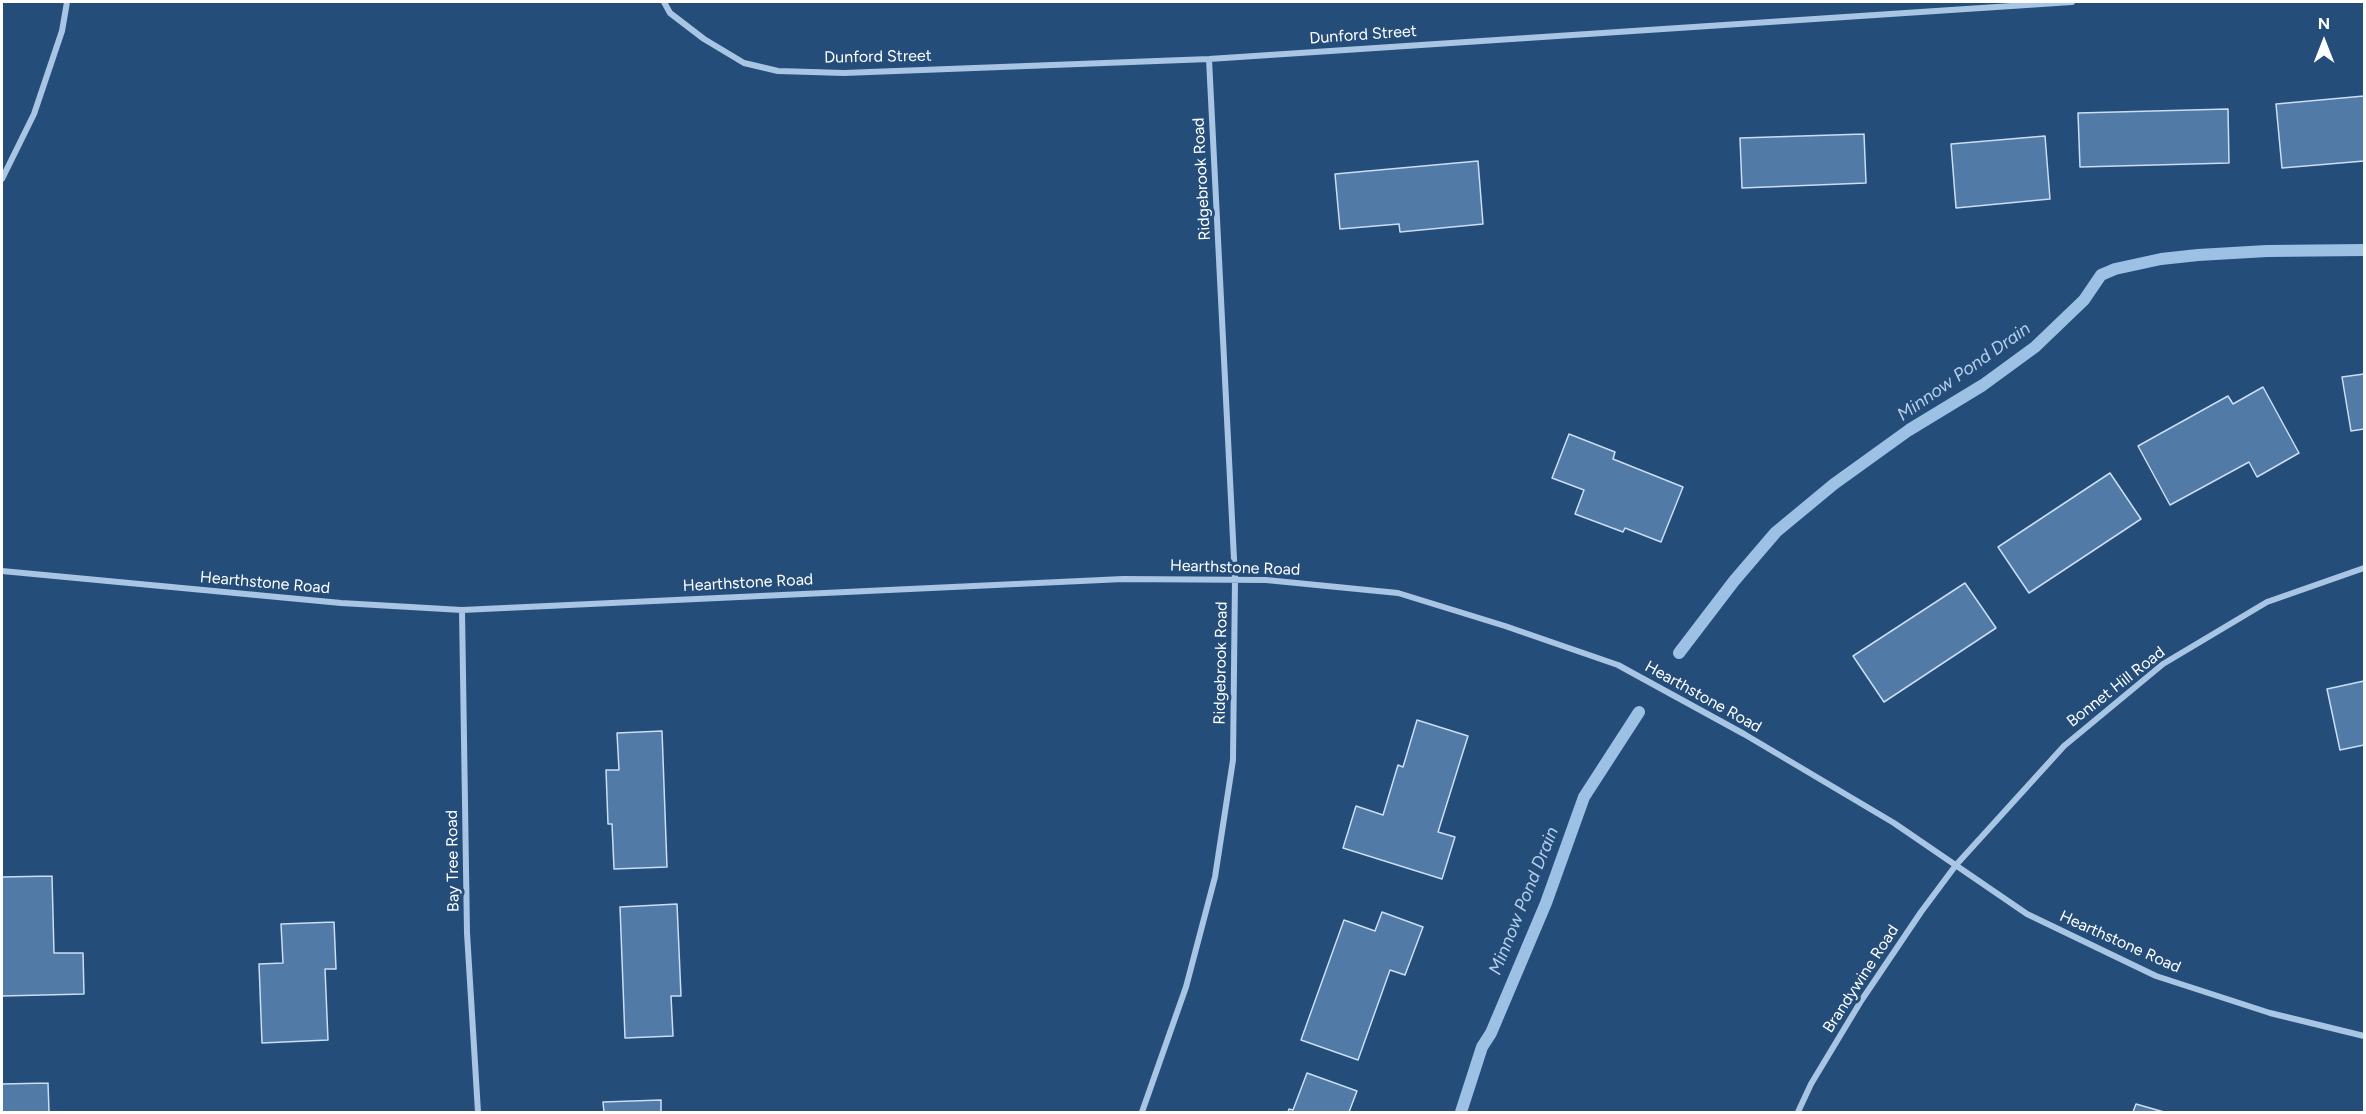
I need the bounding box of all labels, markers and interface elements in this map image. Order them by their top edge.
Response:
north arrow [2294,12,2354,72]
text: N [2318,14,2330,33]
street label: Dunford Street [1309,22,1417,48]
street label: Dunford Street [824,46,932,68]
street label: Ridgebrook Road [1189,117,1215,241]
water label: Minnow Pond Drain [1893,318,2035,426]
street label: Hearthstone Road [1169,556,1301,580]
street label: Hearthstone Road [199,568,331,598]
street label: Hearthstone Road [682,570,814,596]
street label: Ridgebrook Road [1210,601,1232,725]
street label: Bonnet Hill Road [2063,643,2169,731]
street label: Hearthstone Road [1641,657,1765,737]
street label: Bay Tree Road [443,810,463,912]
water label: Minnow Pond Drain [1485,824,1563,978]
street label: Hearthstone Road [2056,907,2184,977]
street label: Brandywine Road [1819,921,1903,1037]

